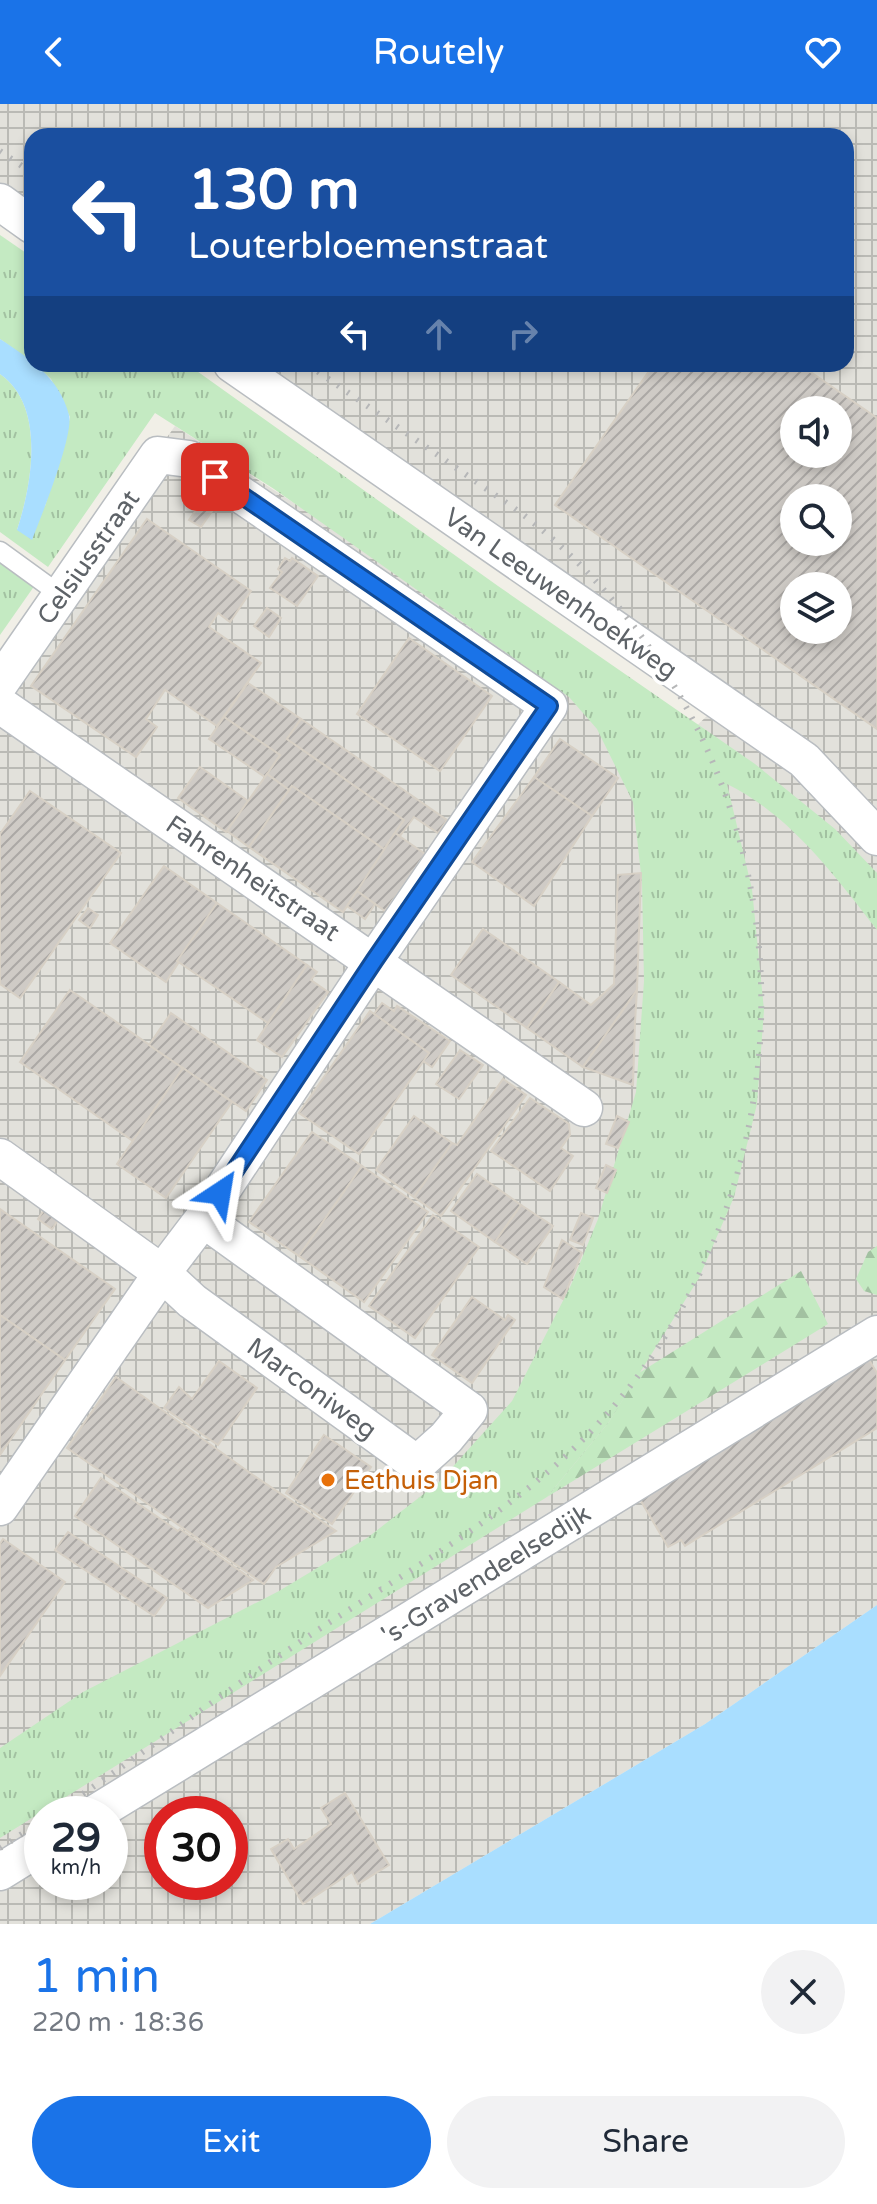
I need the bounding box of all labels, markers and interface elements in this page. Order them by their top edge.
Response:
icon: back [32,30,76,74]
icon: heart [801,30,845,74]
text: Routely [373,31,504,74]
text: 130 m [188,157,359,224]
icon: left [56,160,160,264]
text: Louterbloemenstraat [188,225,548,268]
icon: left [333,312,377,356]
icon: ahead [417,312,461,356]
icon: right [501,312,545,356]
map controls [780,396,852,644]
button: sound [780,396,852,468]
pin [181,443,249,511]
icon: arrive [193,455,237,499]
street label: Celsiusstraat [31,484,146,631]
button: search [780,484,852,556]
street label: Van Leeuwenhoekweg [438,501,683,686]
button: layers [780,572,852,644]
street label: Fahrenheitstraat [160,809,345,948]
position arrow [178,1151,262,1235]
street label: Marconiweg [241,1331,383,1446]
place label: Eethuis Djan [344,1465,498,1496]
marker: Eethuis Djan [319,1471,337,1489]
street label: 's-Gravendeelsedijk [376,1498,596,1651]
speed limit sign: 30 [144,1796,248,1900]
text: 29 [51,1814,101,1862]
text: km/h [51,1856,101,1880]
text: 1 min [32,1948,160,2006]
button: close [761,1950,845,2034]
text: 220 m · 18:36 [32,2007,204,2038]
button: Exit [32,2096,431,2188]
button: Share [447,2096,845,2188]

